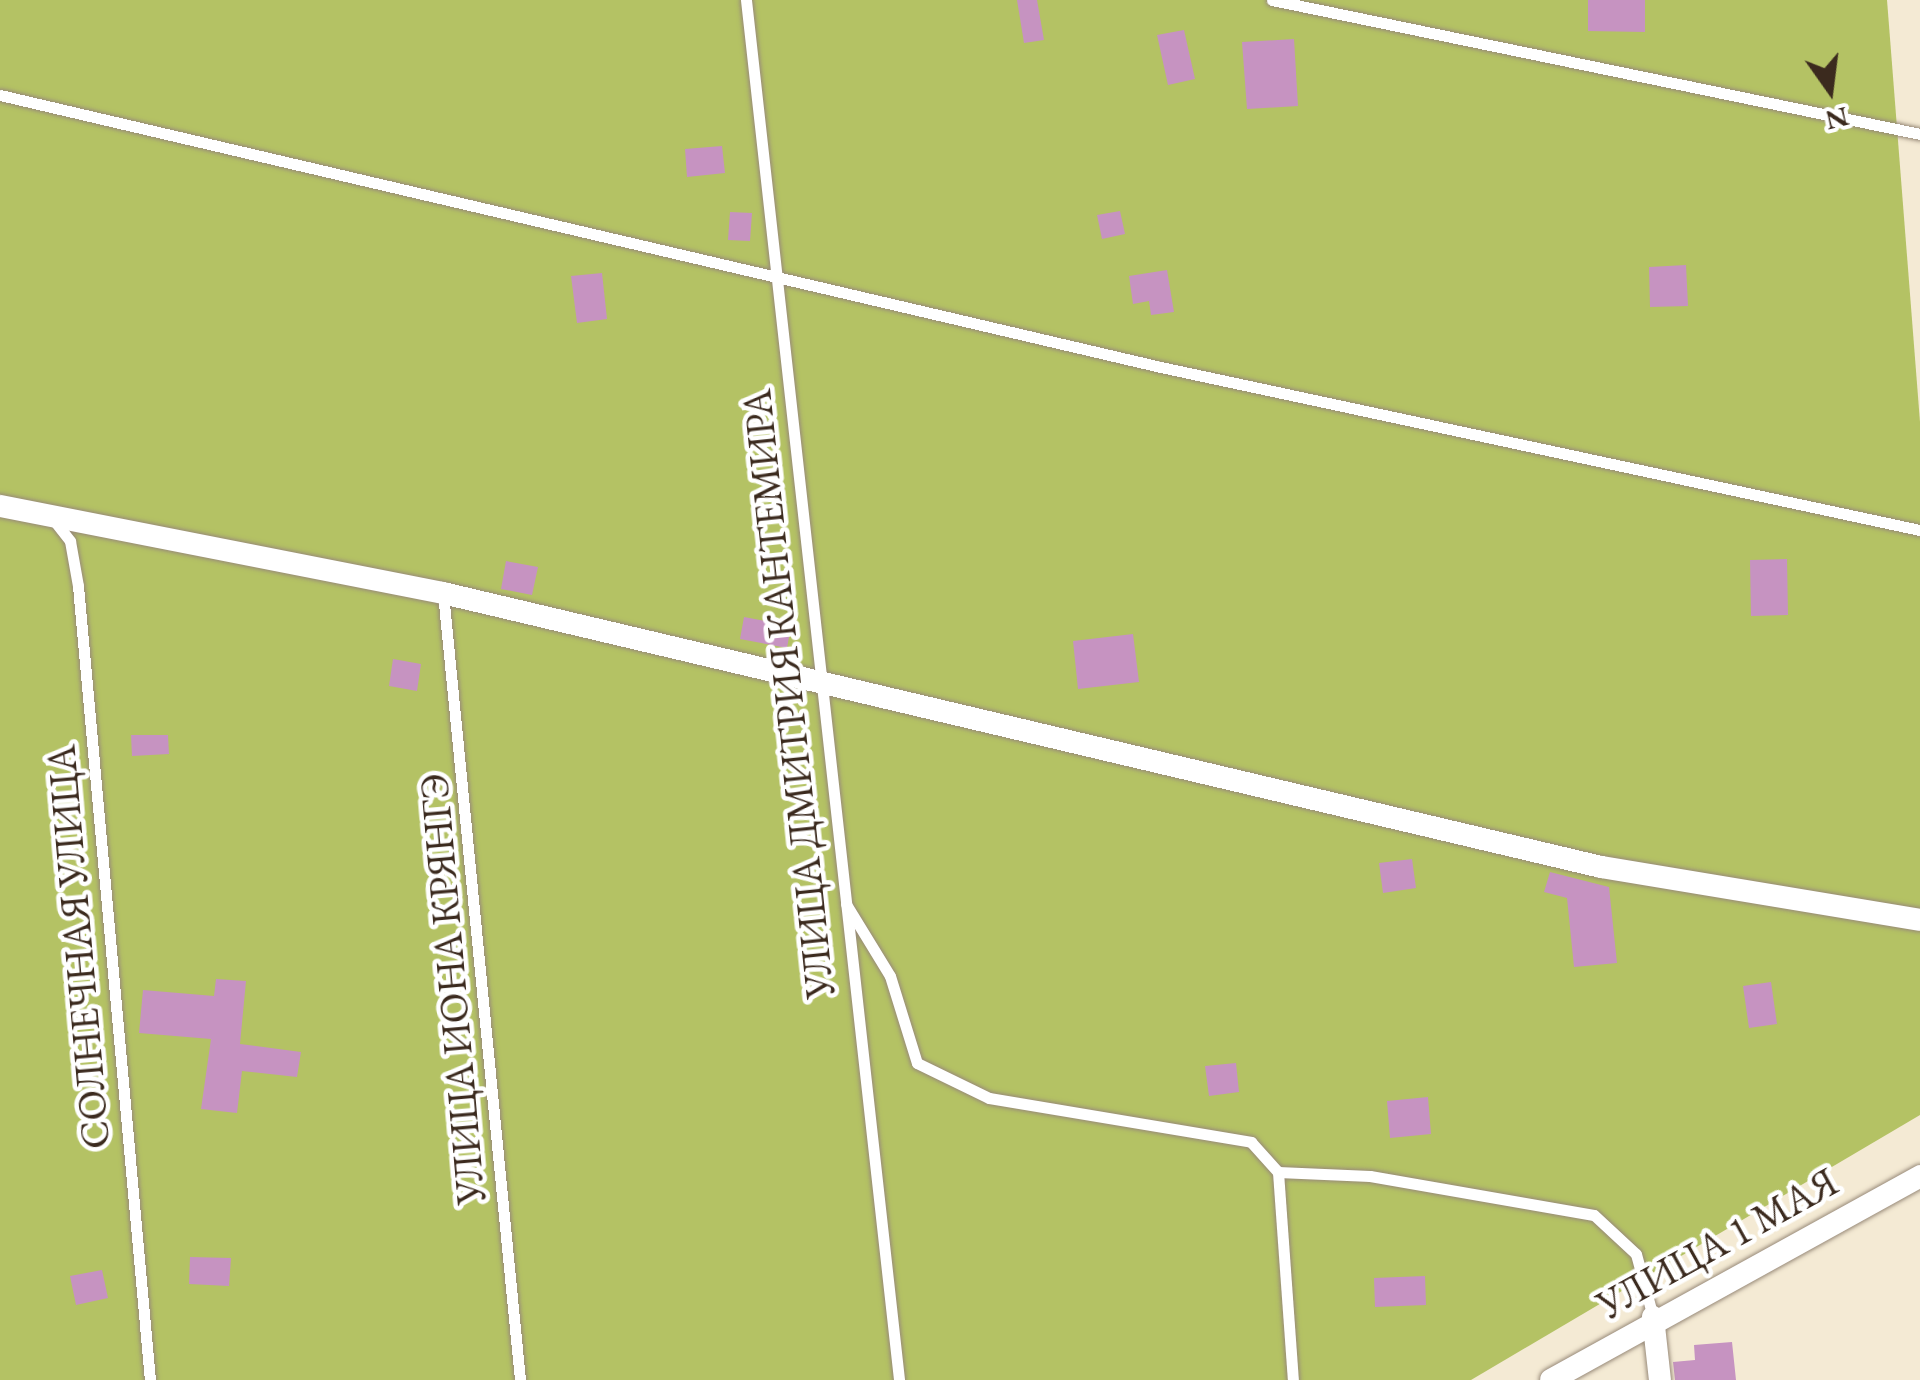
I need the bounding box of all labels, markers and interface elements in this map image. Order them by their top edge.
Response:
north arrow [1780,40,1880,140]
text: N [1822,99,1853,139]
street label: УЛИЦА ДМИТРИЯ КАНТЕМИРА [732,387,844,1001]
street label: СОЛНЕЧНАЯ УЛИЦА [36,743,120,1151]
street label: УЛИЦА ИОНА КРЯНГЭ [409,771,495,1207]
street label: УЛИЦА 1 МАЯ [1588,1157,1846,1329]

